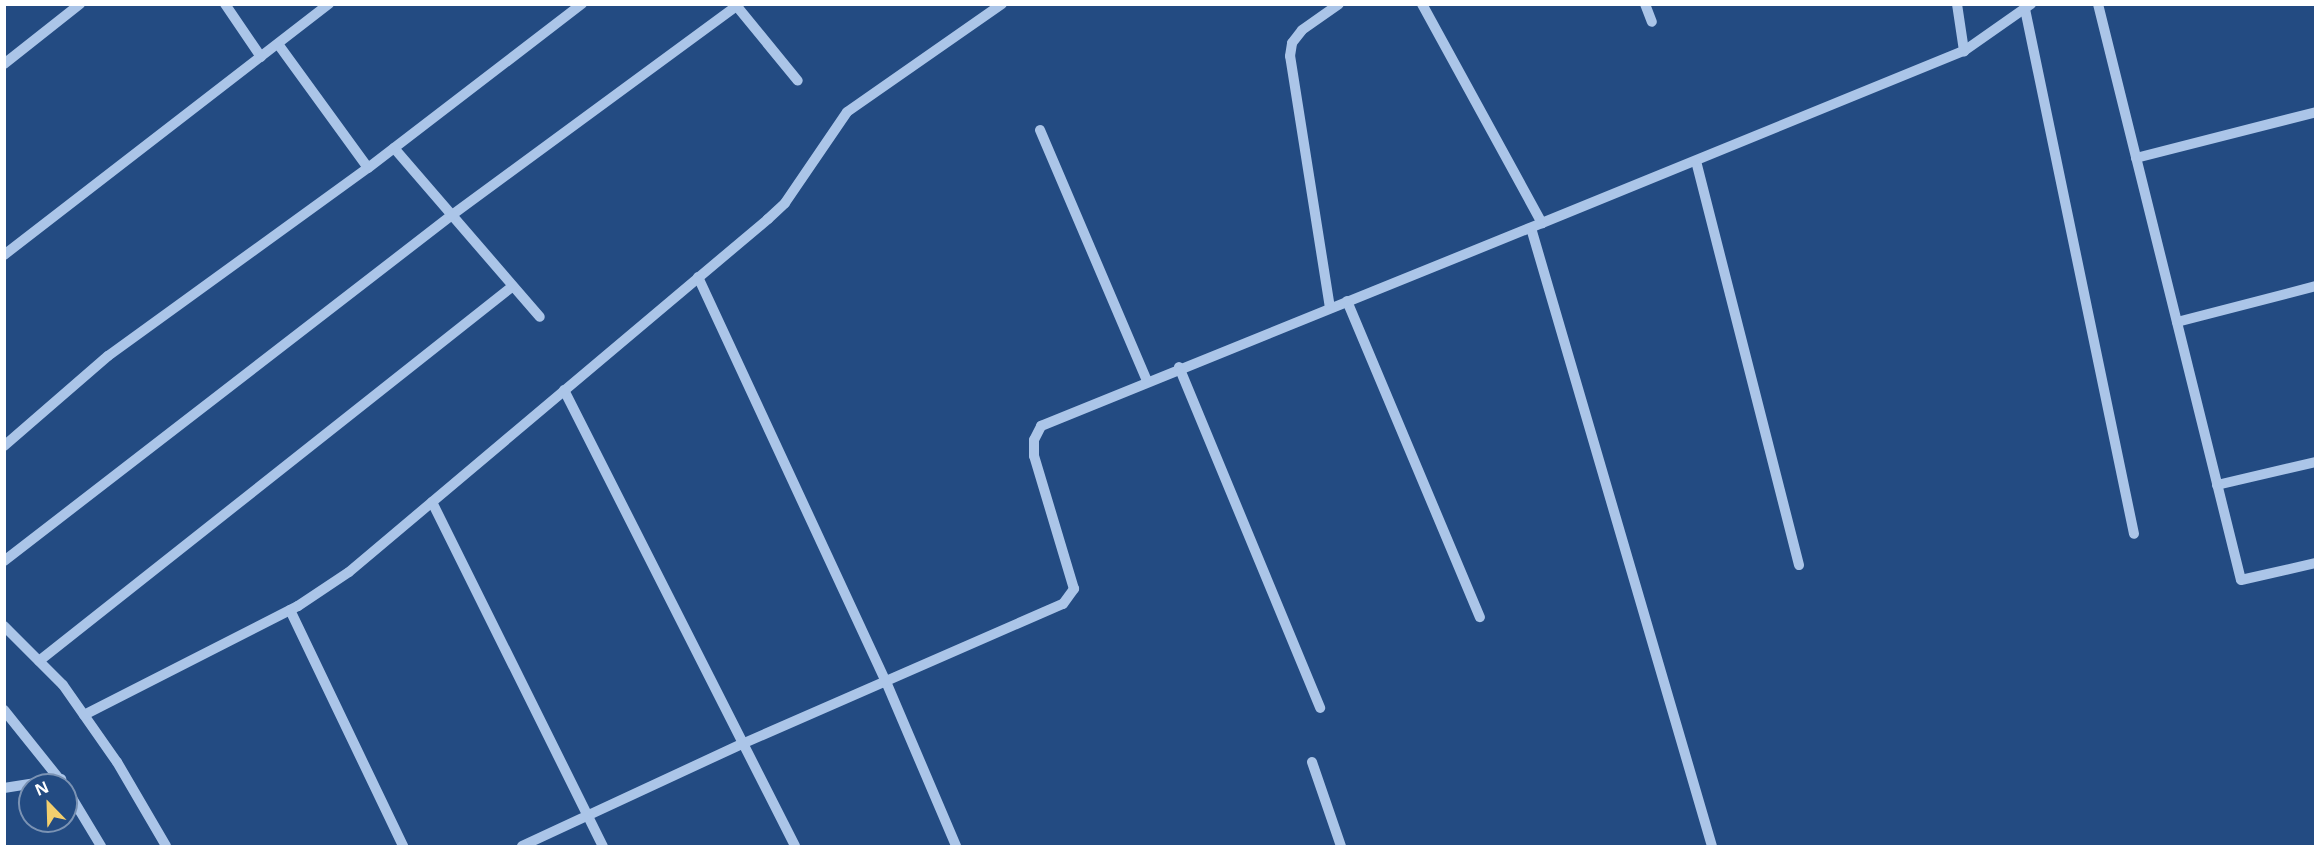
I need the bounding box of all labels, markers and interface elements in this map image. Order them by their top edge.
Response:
north arrow [18,773,78,833]
text: N [31,776,52,801]

